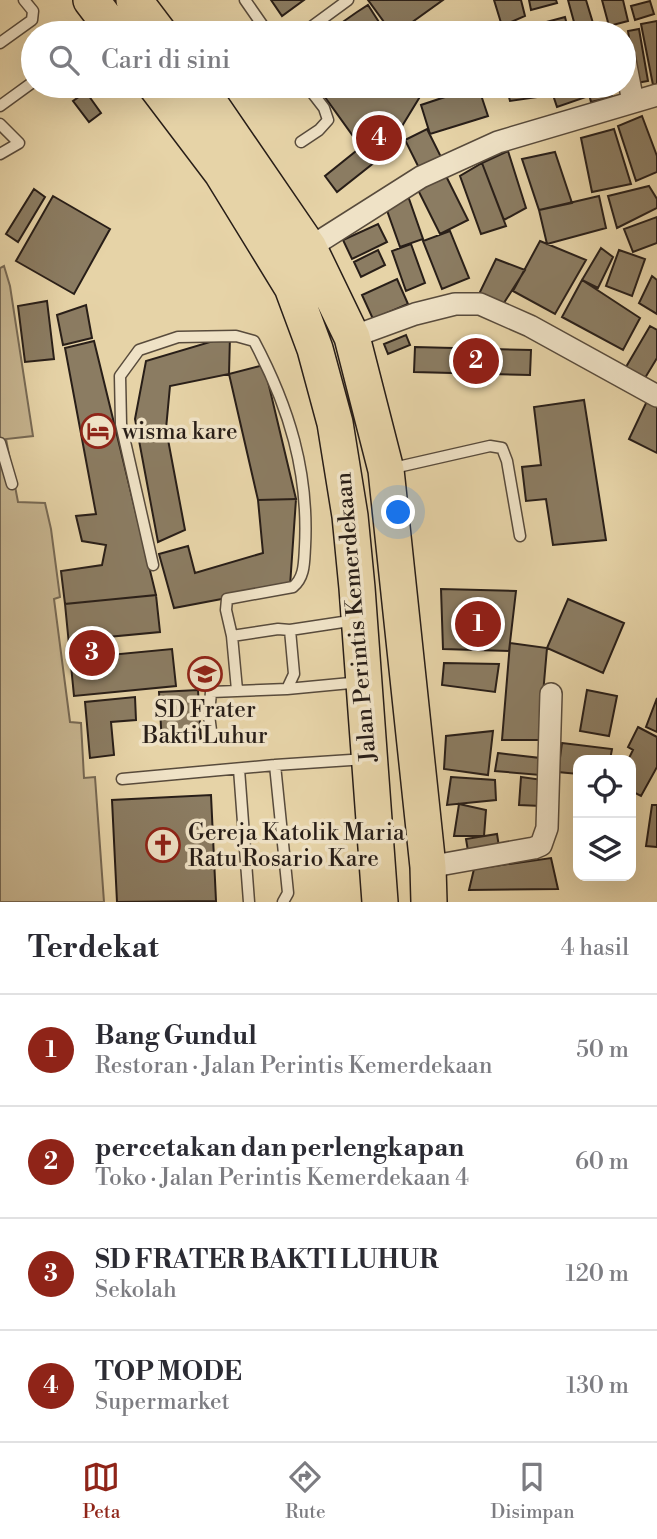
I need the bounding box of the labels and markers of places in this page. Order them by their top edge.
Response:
pin: 4 [356,112,402,164]
pin: 2 [453,335,499,387]
hotel icon: wisma kare [79,412,117,450]
place label: wisma kare [121,418,238,446]
pin: 1 [455,598,501,650]
pin: 3 [69,627,115,679]
school or university icon: SD Frater Bakti Luhur [186,655,224,693]
place label: SD Frater Bakti Luhur [141,696,268,750]
place label: Gereja Katolik Maria Ratu Rosario Kare [188,819,405,873]
church icon: Gereja Katolik Maria Ratu Rosario Kare [144,826,182,864]

